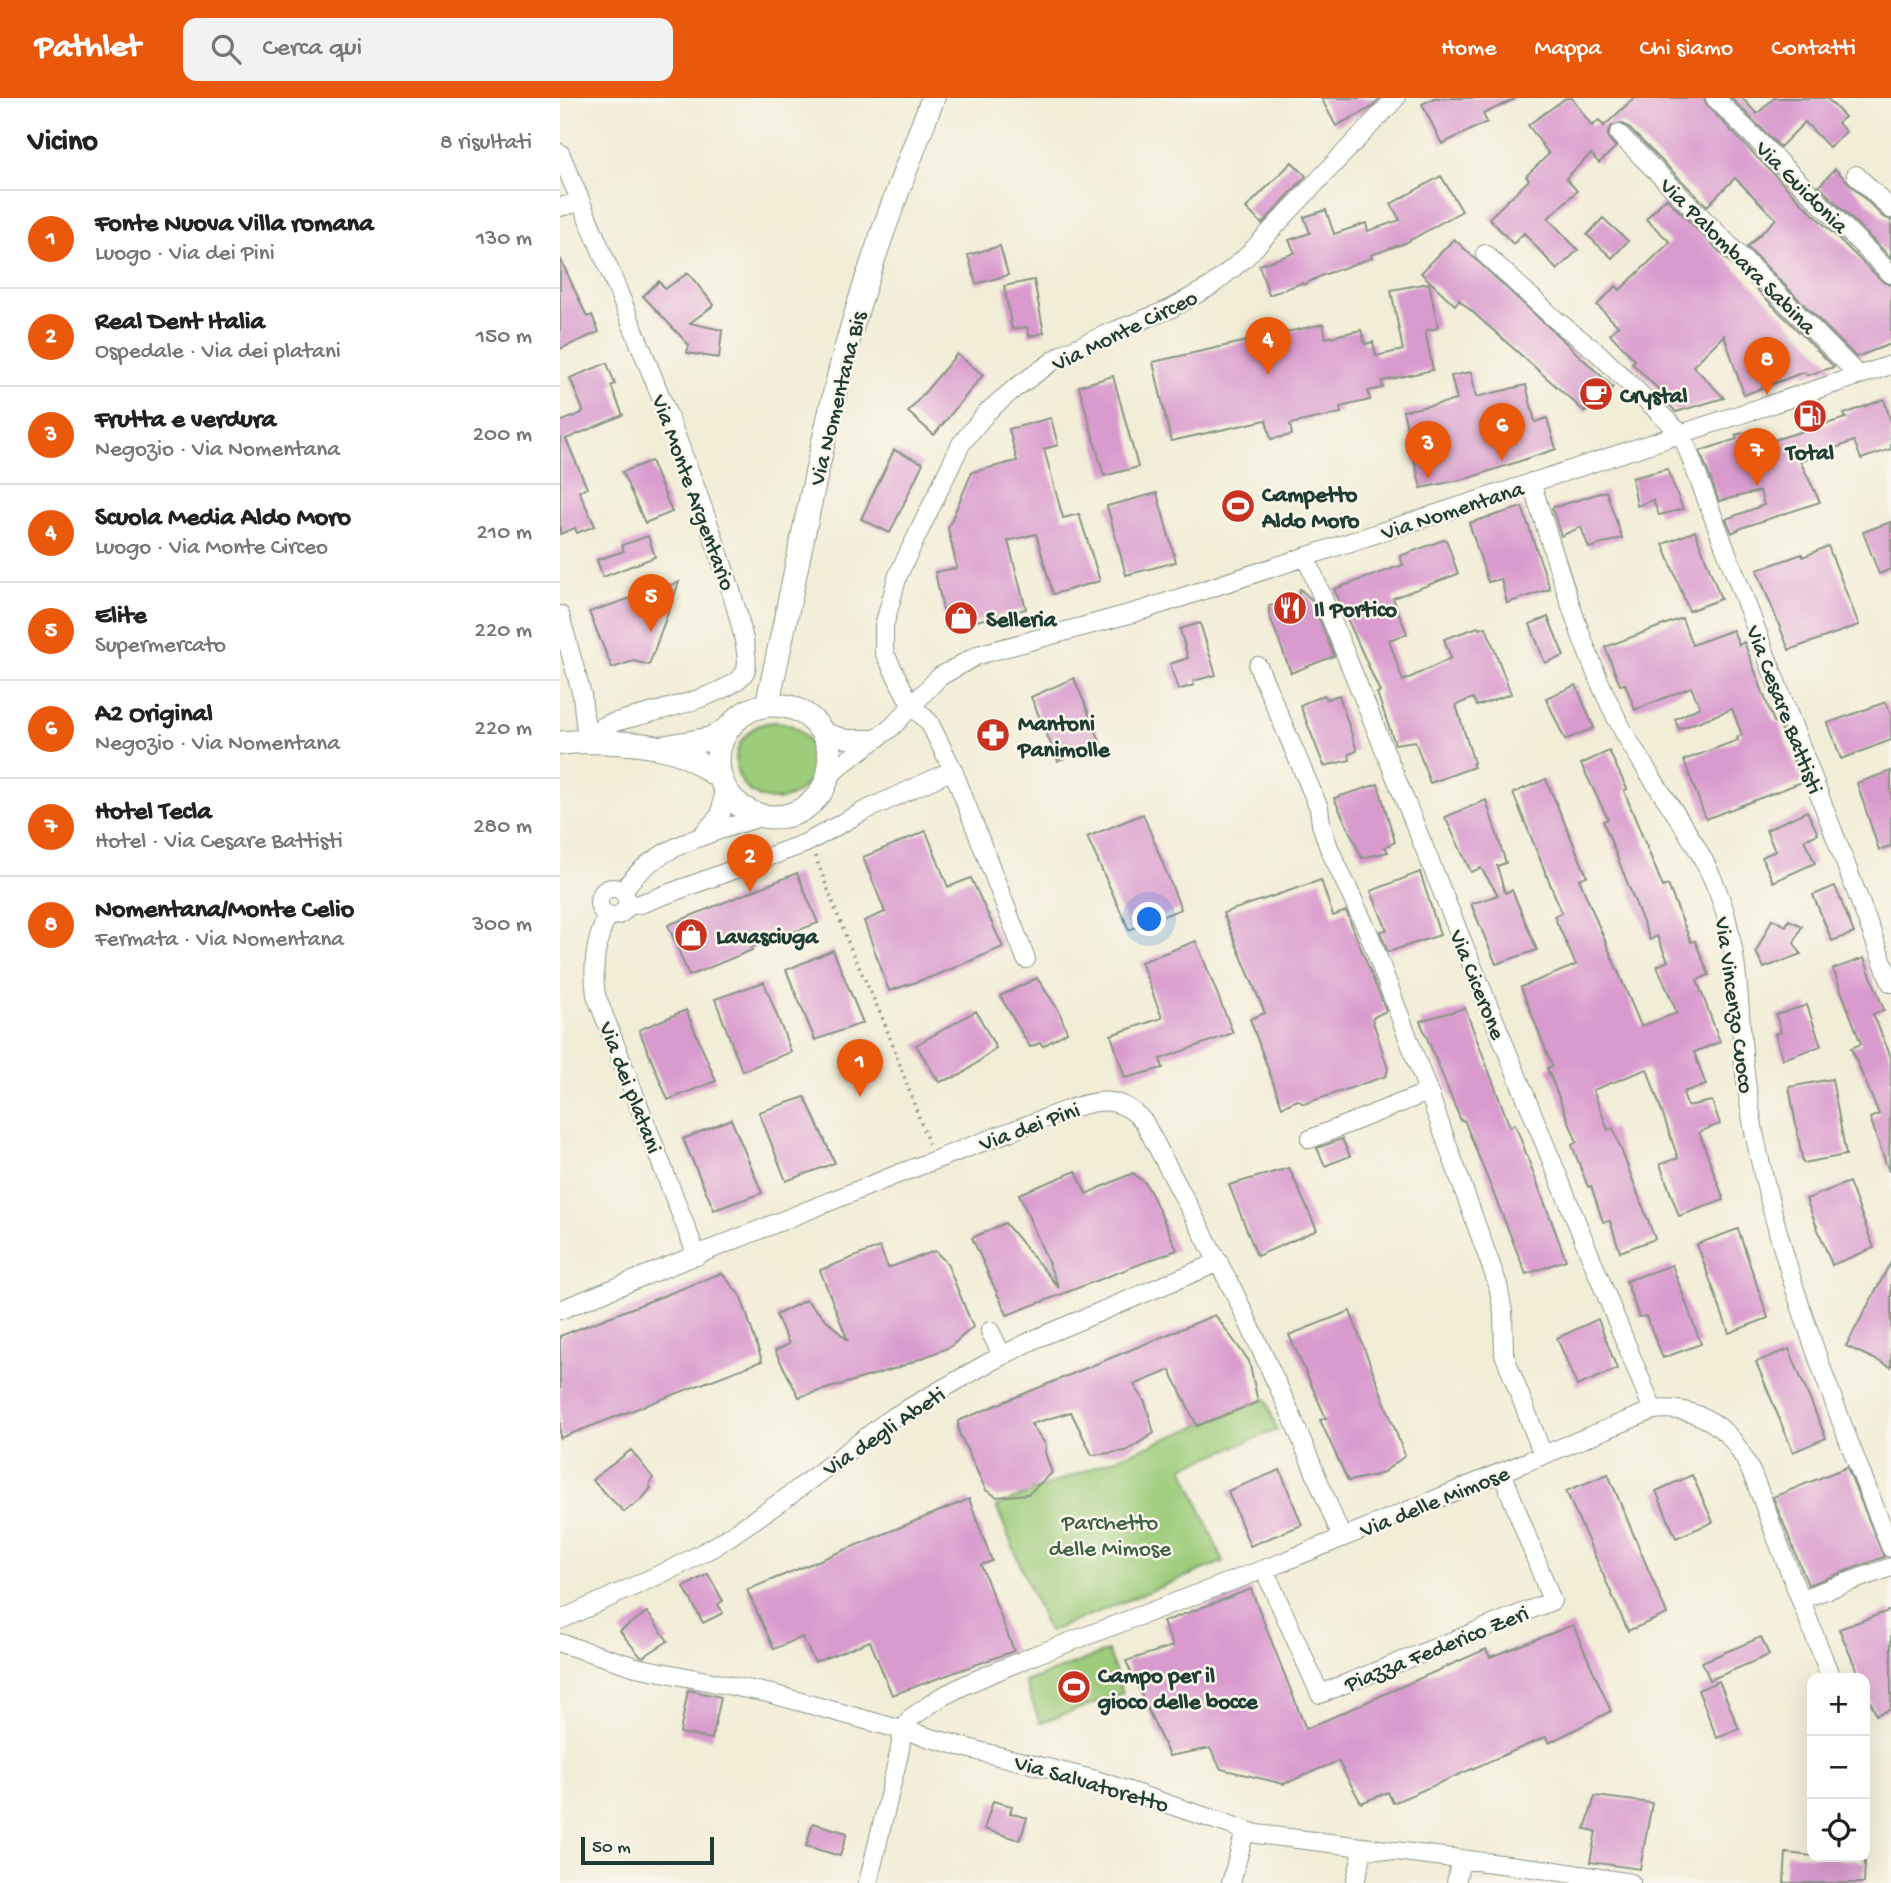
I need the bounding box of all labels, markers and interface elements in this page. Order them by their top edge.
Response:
search box [183,18,673,81]
text: Pathlet [35,30,141,68]
icon: search [207,30,245,68]
text: Cerca qui [263,34,362,65]
text: Home [1441,35,1497,64]
text: Mappa [1535,35,1602,64]
text: Chi siamo [1640,35,1733,64]
text: Contatti [1771,35,1856,64]
text: Vicino [28,126,98,161]
text: 8 risultati [440,130,532,157]
street label: Via Guidonia [1748,136,1853,241]
street label: Via Palombara Sabina [1652,173,1821,342]
text: Fonte Nuova Villa romana [95,210,374,241]
text: 1 [46,226,56,253]
text: 130 m [476,226,532,253]
text: Luogo · Via dei Pini [95,241,275,268]
street label: Via Monte Circeo [1047,285,1203,380]
text: Real Dent Italia [95,308,265,339]
street label: Via Nomentana Bis [804,308,874,490]
pin: 4 [1245,317,1291,375]
text: 2 [45,324,57,351]
text: 150 m [476,324,532,351]
pin: 8 [1744,337,1790,395]
text: Ospedale · Via dei platani [95,339,341,366]
cafe icon: Crystal [1577,375,1615,413]
place label: Crystal [1620,384,1688,411]
street label: Via Monte Argentario [643,391,740,595]
fuel station icon: Total [1791,397,1829,435]
pin: 6 [1479,403,1525,461]
text: Frutta e verdura [95,406,276,437]
pin: 3 [1405,421,1451,479]
text: 3 [45,422,57,449]
text: 200 m [473,422,532,449]
pin: 7 [1734,428,1780,486]
text: Negozio · Via Nomentana [95,437,340,464]
place label: Total [1784,441,1834,468]
street label: Via Nomentana [1378,476,1529,548]
place label: Campetto Aldo Moro [1261,483,1360,536]
sports icon: Campetto Aldo Moro [1219,487,1257,525]
text: Scuola Media Aldo Moro [95,504,351,535]
text: 4 [46,520,56,547]
text: 210 m [477,520,532,547]
text: Luogo · Via Monte Circeo [95,535,328,562]
pin: 5 [628,574,674,632]
restaurant icon: Il Portico [1271,589,1309,627]
place label: Il Portico [1314,598,1397,625]
shop icon: Selleria [942,599,980,637]
text: Elite [95,602,147,633]
place label: Selleria [986,608,1058,635]
text: 5 [45,618,57,645]
text: 220 m [475,618,532,645]
street label: Via Cesare Battisti [1738,621,1827,798]
text: Supermercato [95,633,226,660]
text: A2 Original [95,700,213,731]
place label: Mantoni Panimolle [1016,712,1111,765]
text: 6 [45,716,57,743]
text: 220 m [475,716,532,743]
pharmacy icon: Mantoni Panimolle [974,716,1012,754]
text: Negozio · Via Nomentana [95,731,340,758]
text: Hotel Tecla [95,798,212,829]
text: 7 [45,814,57,841]
text: 280 m [473,814,532,841]
text: Hotel · Via Cesare Battisti [95,829,343,856]
pin: 2 [727,834,773,892]
text: Nomentana/Monte Celio [95,896,354,927]
your location [1132,902,1166,936]
text: 8 [45,912,57,939]
text: 300 m [472,912,532,939]
street label: Via Vincenzo Cuoco [1707,915,1758,1095]
shop icon: Lavasciuga [672,916,710,954]
place label: Lavasciuga [716,925,819,952]
street label: Via Cicerone [1441,926,1510,1045]
text: Fermata · Via Nomentana [95,927,344,954]
street label: Via dei platani [591,1018,666,1158]
pin: 1 [837,1039,883,1097]
street label: Via dei Pini [975,1098,1084,1159]
street label: Via degli Abeti [818,1382,951,1484]
street label: Via delle Mimose [1356,1461,1515,1546]
park label: Parchetto delle Mimose [1049,1511,1172,1564]
street label: Piazza Federico Zeri [1340,1601,1533,1700]
place label: Campo per il gioco delle bocce [1097,1664,1259,1717]
sports icon: Campo per il gioco delle bocce [1055,1668,1093,1706]
map controls [1807,1673,1870,1862]
button: + [1807,1673,1870,1736]
button: − [1807,1736,1870,1799]
street label: Via Salvatoretto [1010,1750,1171,1820]
button: locate [1807,1799,1870,1862]
scale bar [581,1834,714,1866]
text: 50 m [592,1837,631,1860]

